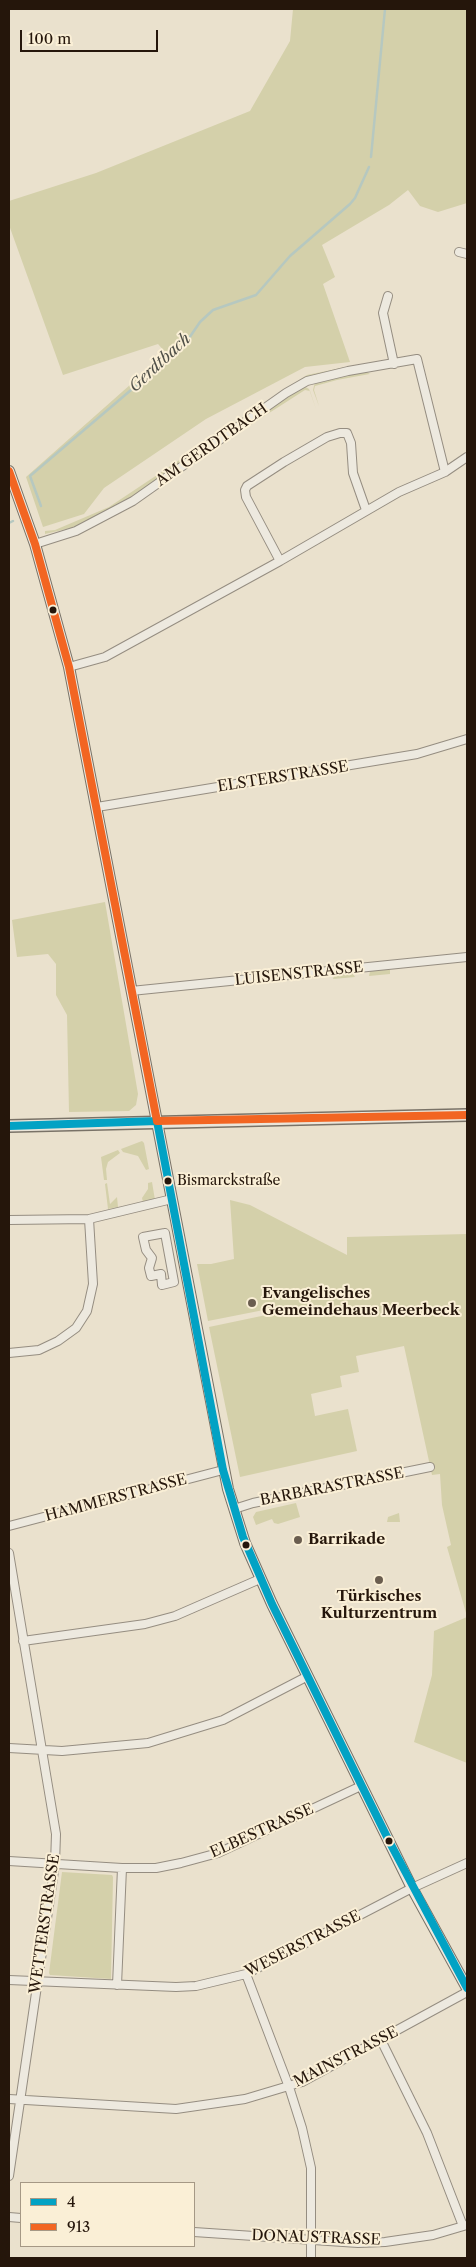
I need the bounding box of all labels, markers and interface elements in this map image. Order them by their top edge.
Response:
scale bar [22,20,160,52]
text: 100 m [28,29,71,48]
water label: Gerdtbach [125,330,195,396]
street label: AM GERDTBACH [153,400,271,490]
unlabelled marker [48,605,58,615]
street label: ELSTERSTRASSE [216,758,350,796]
street label: LUISENSTRASSE [234,958,364,990]
place label: Bismarckstraße [177,1173,280,1189]
marker: Bismarckstraße [163,1176,173,1186]
place label: Evangelisches Gemeindehaus Meerbeck [262,1285,459,1320]
marker: Evangelisches Gemeindehaus Meerbeck [246,1297,258,1309]
street label: BARBARASTRASSE [259,1464,405,1510]
street label: HAMMERSTRASSE [43,1470,189,1526]
place label: Barrikade [308,1531,385,1549]
marker: Barrikade [292,1534,304,1546]
unlabelled marker [241,1540,251,1550]
marker: Türkisches Kulturzentrum [373,1574,385,1586]
place label: Türkisches Kulturzentrum [321,1588,437,1623]
street label: ELBESTRASSE [207,1800,317,1862]
unlabelled marker [384,1836,394,1846]
street label: WETTERSTRASSE [26,1853,64,1995]
street label: WESERSTRASSE [242,1907,364,1981]
street label: MAINSTRASSE [291,2023,401,2091]
legend [20,2182,195,2247]
text: 4 [67,2192,76,2211]
text: 913 [67,2217,90,2236]
street label: DONAUSTRASSE [251,2227,381,2249]

